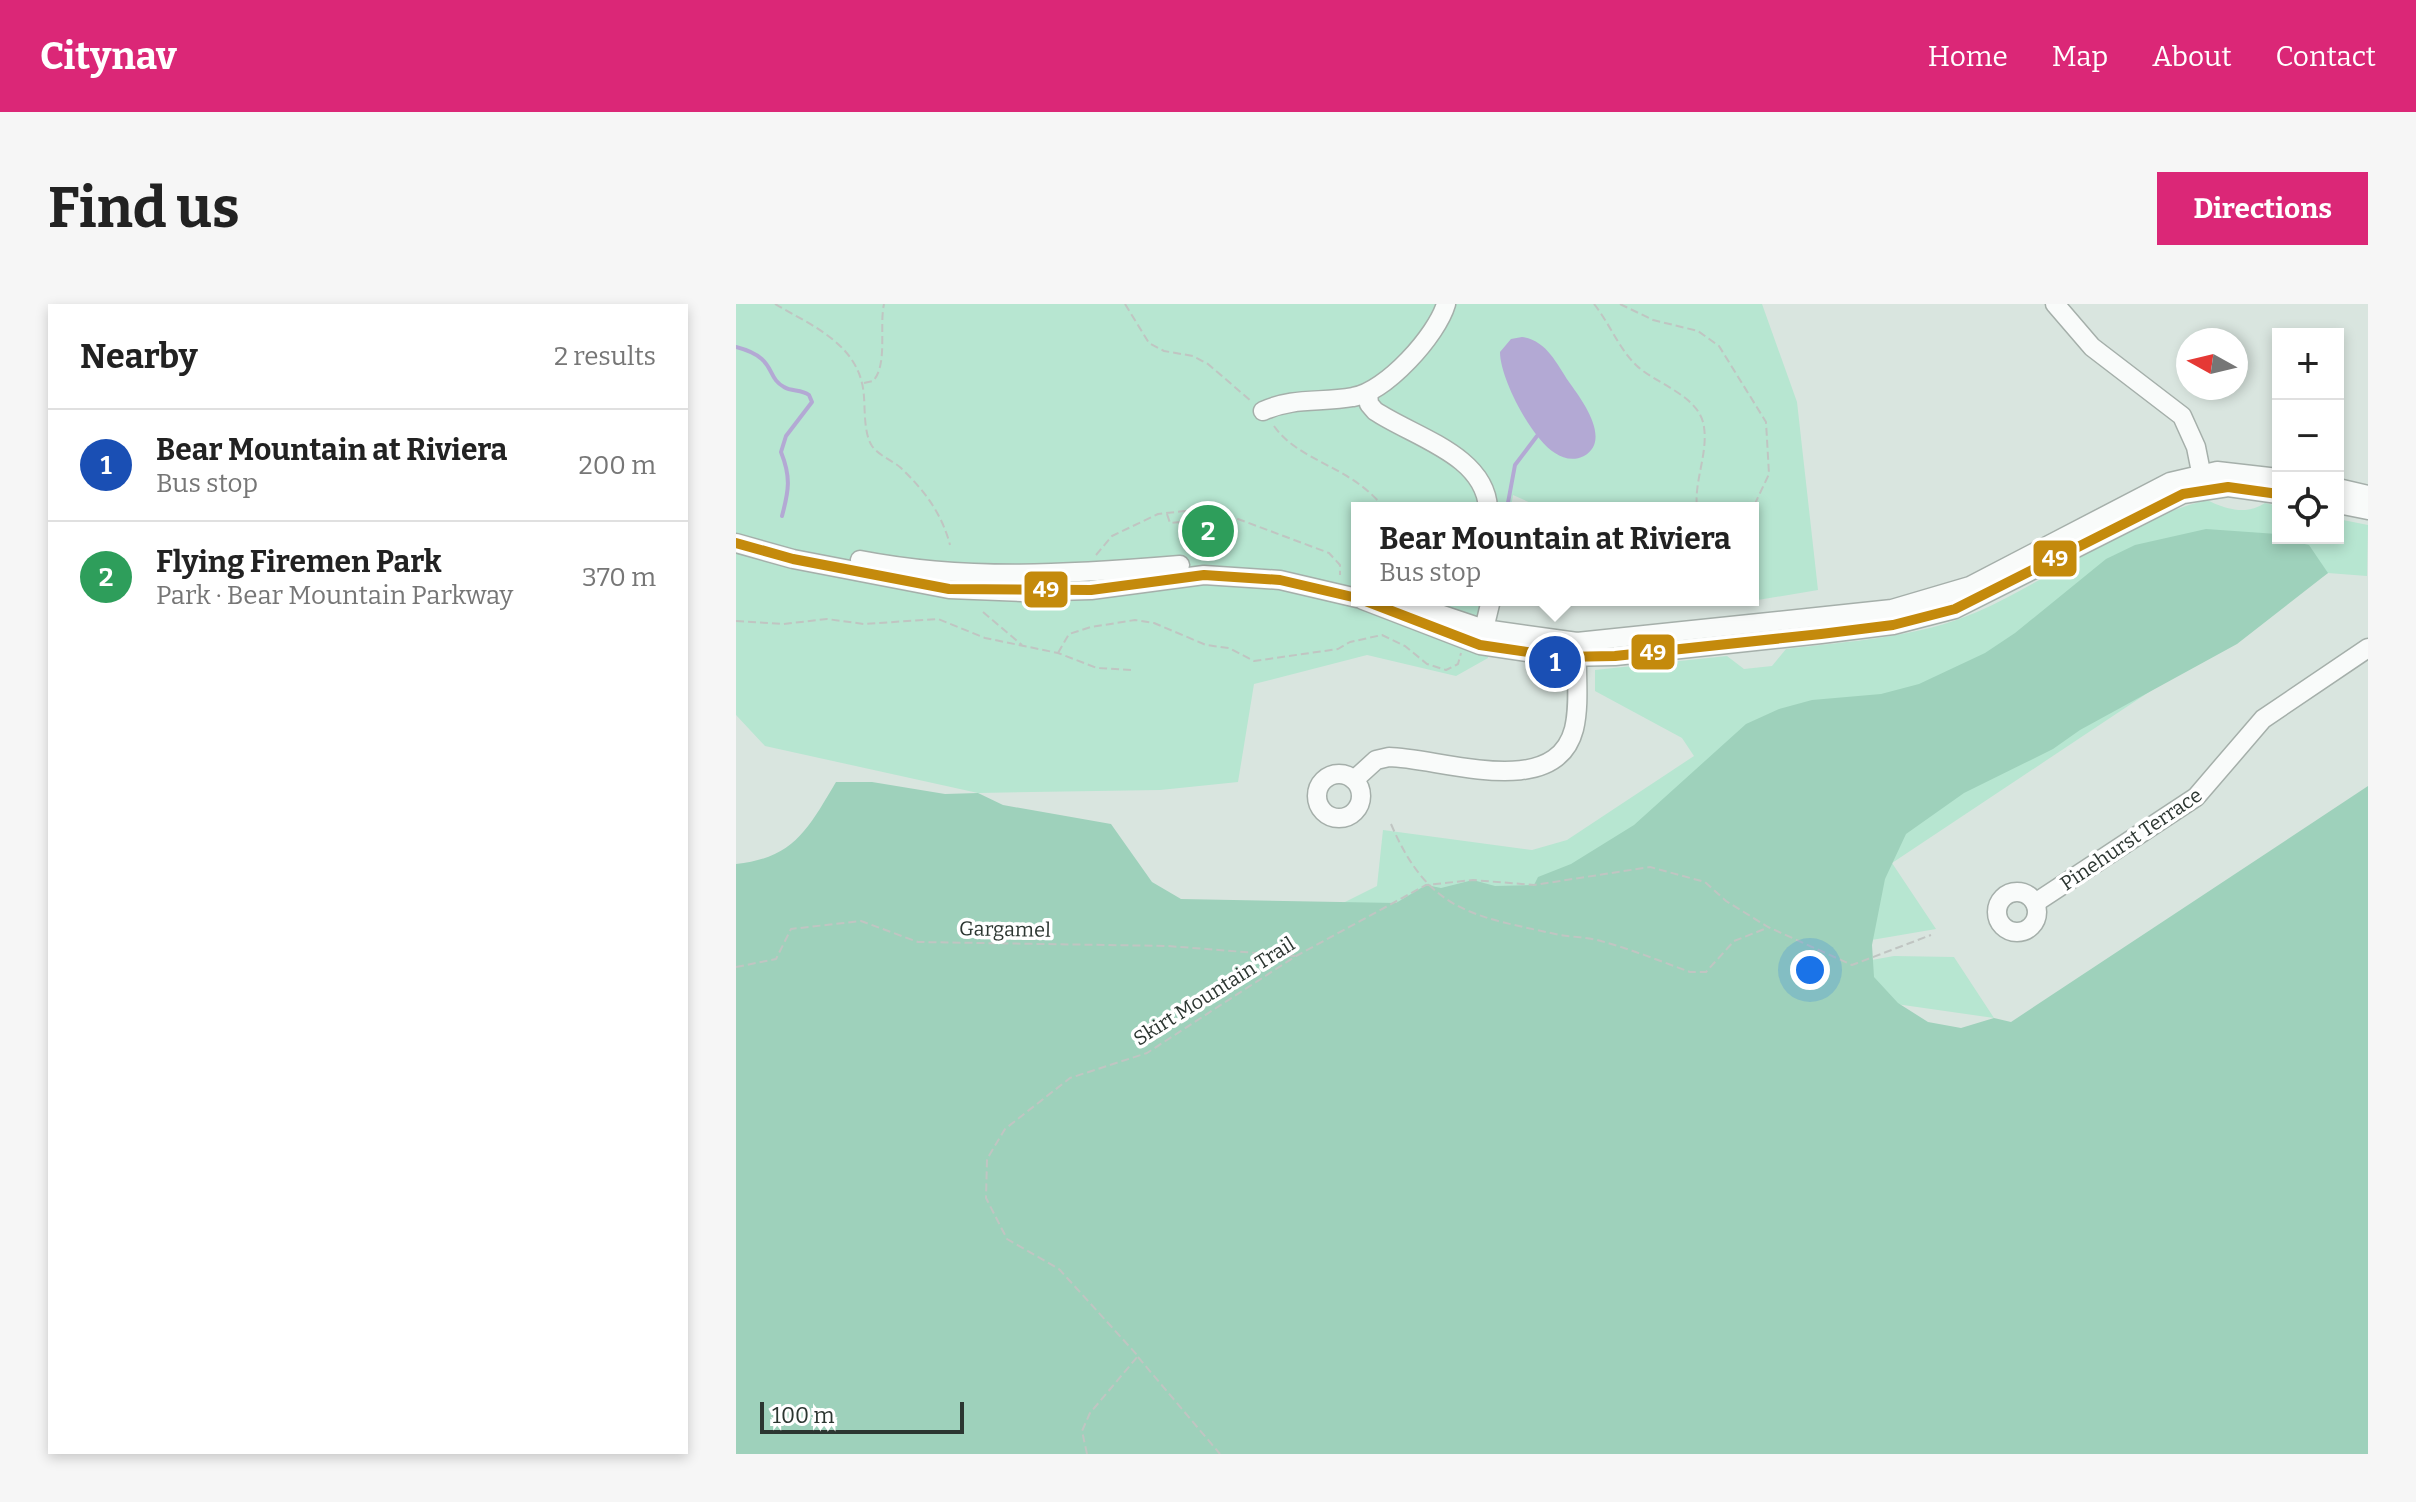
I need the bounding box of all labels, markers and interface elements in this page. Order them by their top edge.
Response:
text: Citynav [40,33,177,79]
text: Home [1928,40,2008,73]
text: Map [2052,40,2108,73]
text: About [2152,40,2232,73]
text: Contact [2276,40,2376,73]
button: Directions [2157,172,2368,245]
text: Find us [48,175,240,242]
north arrow [2176,328,2248,400]
map controls [2272,328,2344,544]
button: + [2272,328,2344,400]
text: Nearby [80,336,198,377]
text: 2 results [554,341,656,372]
button: − [2272,400,2344,472]
text: Bear Mountain at Riviera [156,432,507,468]
text: 1 [100,450,112,481]
text: 200 m [579,450,656,481]
text: Bus stop [156,468,258,499]
button: locate [2272,472,2344,544]
pin: 2 [1182,501,1234,561]
popup [1351,502,1759,606]
text: Bear Mountain at Riviera [1379,521,1731,557]
line badge: 49 [2032,539,2078,578]
text: Flying Firemen Park [156,544,442,580]
text: 49 [2042,545,2068,572]
text: Bus stop [1379,557,1481,588]
text: 2 [99,562,113,593]
text: 370 m [582,562,656,593]
line badge: 49 [1023,570,1069,609]
text: 49 [1033,576,1059,603]
text: Park · Bear Mountain Parkway [156,580,513,611]
pin: 1 [1529,632,1581,692]
line badge: 49 [1630,633,1676,671]
text: 49 [1640,639,1666,666]
street label: Pinehurst Terrace [2056,783,2206,895]
street label: Gargamel [959,916,1051,942]
street label: Skirt Mountain Trail [1129,931,1299,1050]
your location [1790,950,1830,990]
scale bar [760,1398,964,1434]
text: 100 m [772,1402,835,1429]

